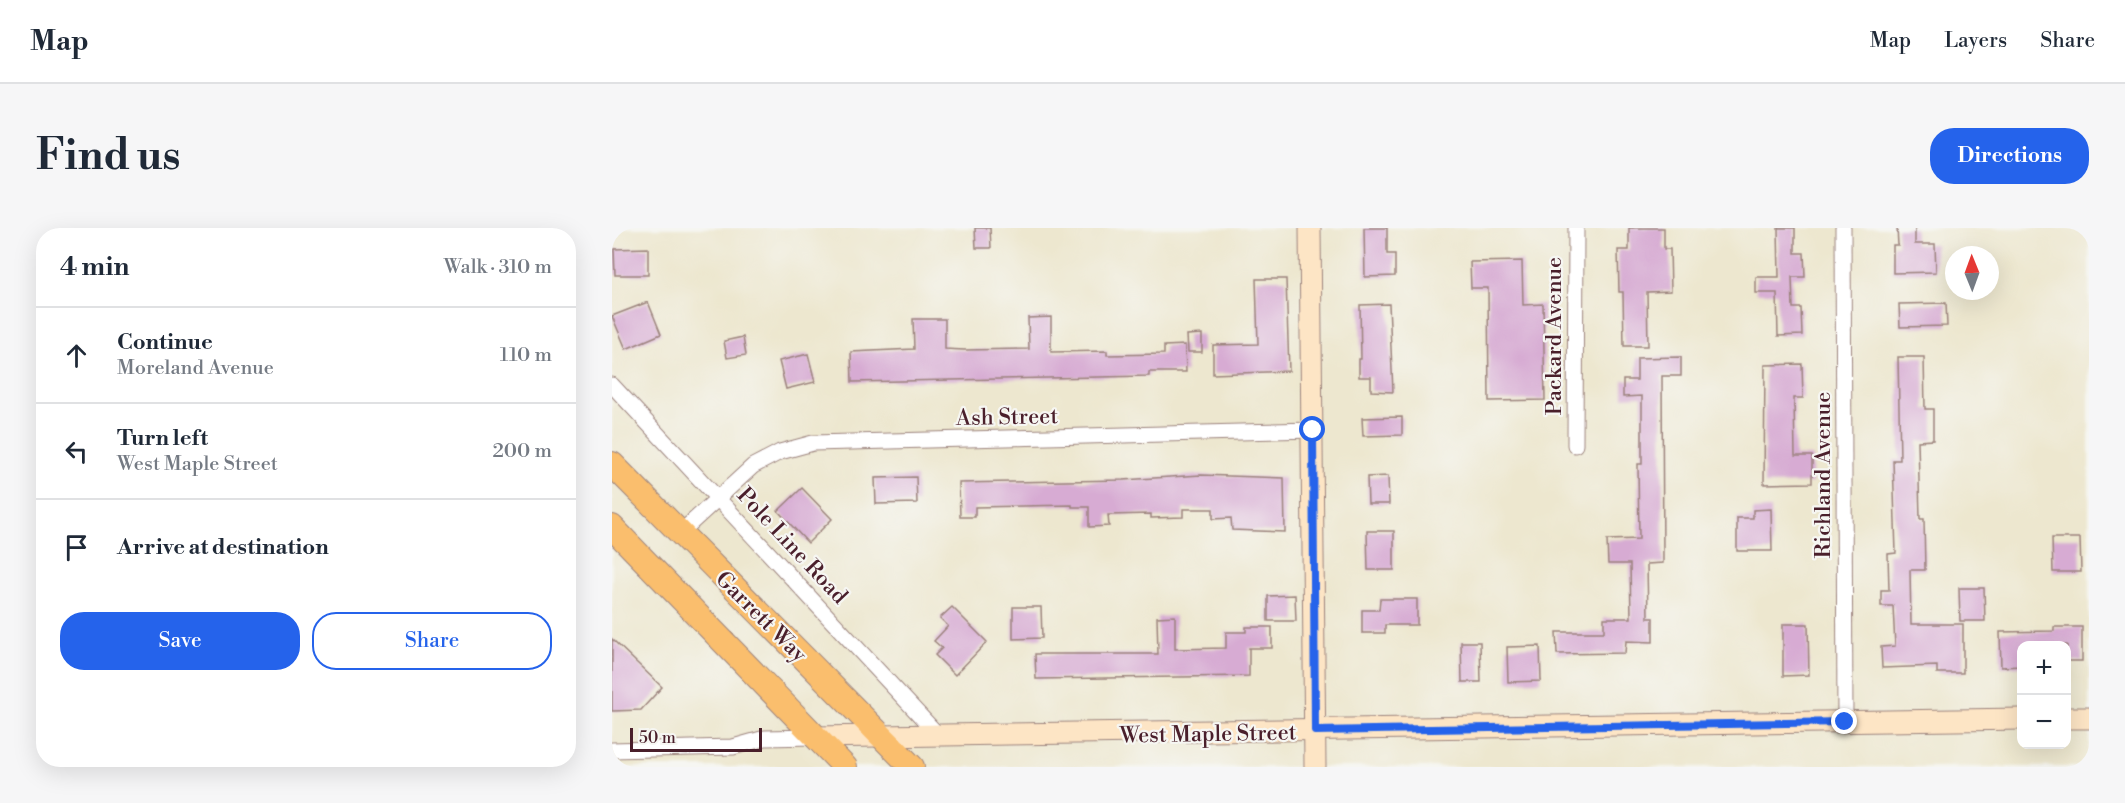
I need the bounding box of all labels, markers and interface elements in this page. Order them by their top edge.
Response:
text: Map [30,24,89,59]
text: Map [1870,28,1911,54]
text: Layers [1944,28,2007,54]
text: Share [2040,28,2095,54]
button: Directions [1930,128,2089,184]
text: Find us [36,130,180,183]
north arrow [1945,246,1999,300]
text: 4 min [60,251,130,283]
text: Walk · 310 m [444,255,552,280]
street label: Packard Avenue [1541,257,1568,415]
text: Continue [117,329,213,356]
icon: ahead [60,339,93,372]
text: 110 m [500,343,552,368]
text: Moreland Avenue [117,356,274,381]
street label: Richland Avenue [1810,392,1837,558]
street label: Ash Street [955,403,1059,432]
route start [1299,416,1325,442]
text: Turn left [117,425,208,452]
icon: left [60,435,93,468]
text: 200 m [492,439,552,464]
text: West Maple Street [117,452,278,477]
street label: Pole Line Road [731,482,853,610]
icon: arrive [60,531,93,564]
text: Arrive at destination [117,534,329,561]
street label: Garrett Way [710,566,812,669]
button: Save [60,612,300,670]
button: Share [312,612,552,670]
map controls [2017,641,2071,749]
button: + [2017,641,2071,695]
button: − [2017,695,2071,749]
route end [1831,708,1857,734]
street label: West Maple Street [1118,719,1297,750]
scale bar [630,725,762,752]
text: 50 m [639,728,676,748]

